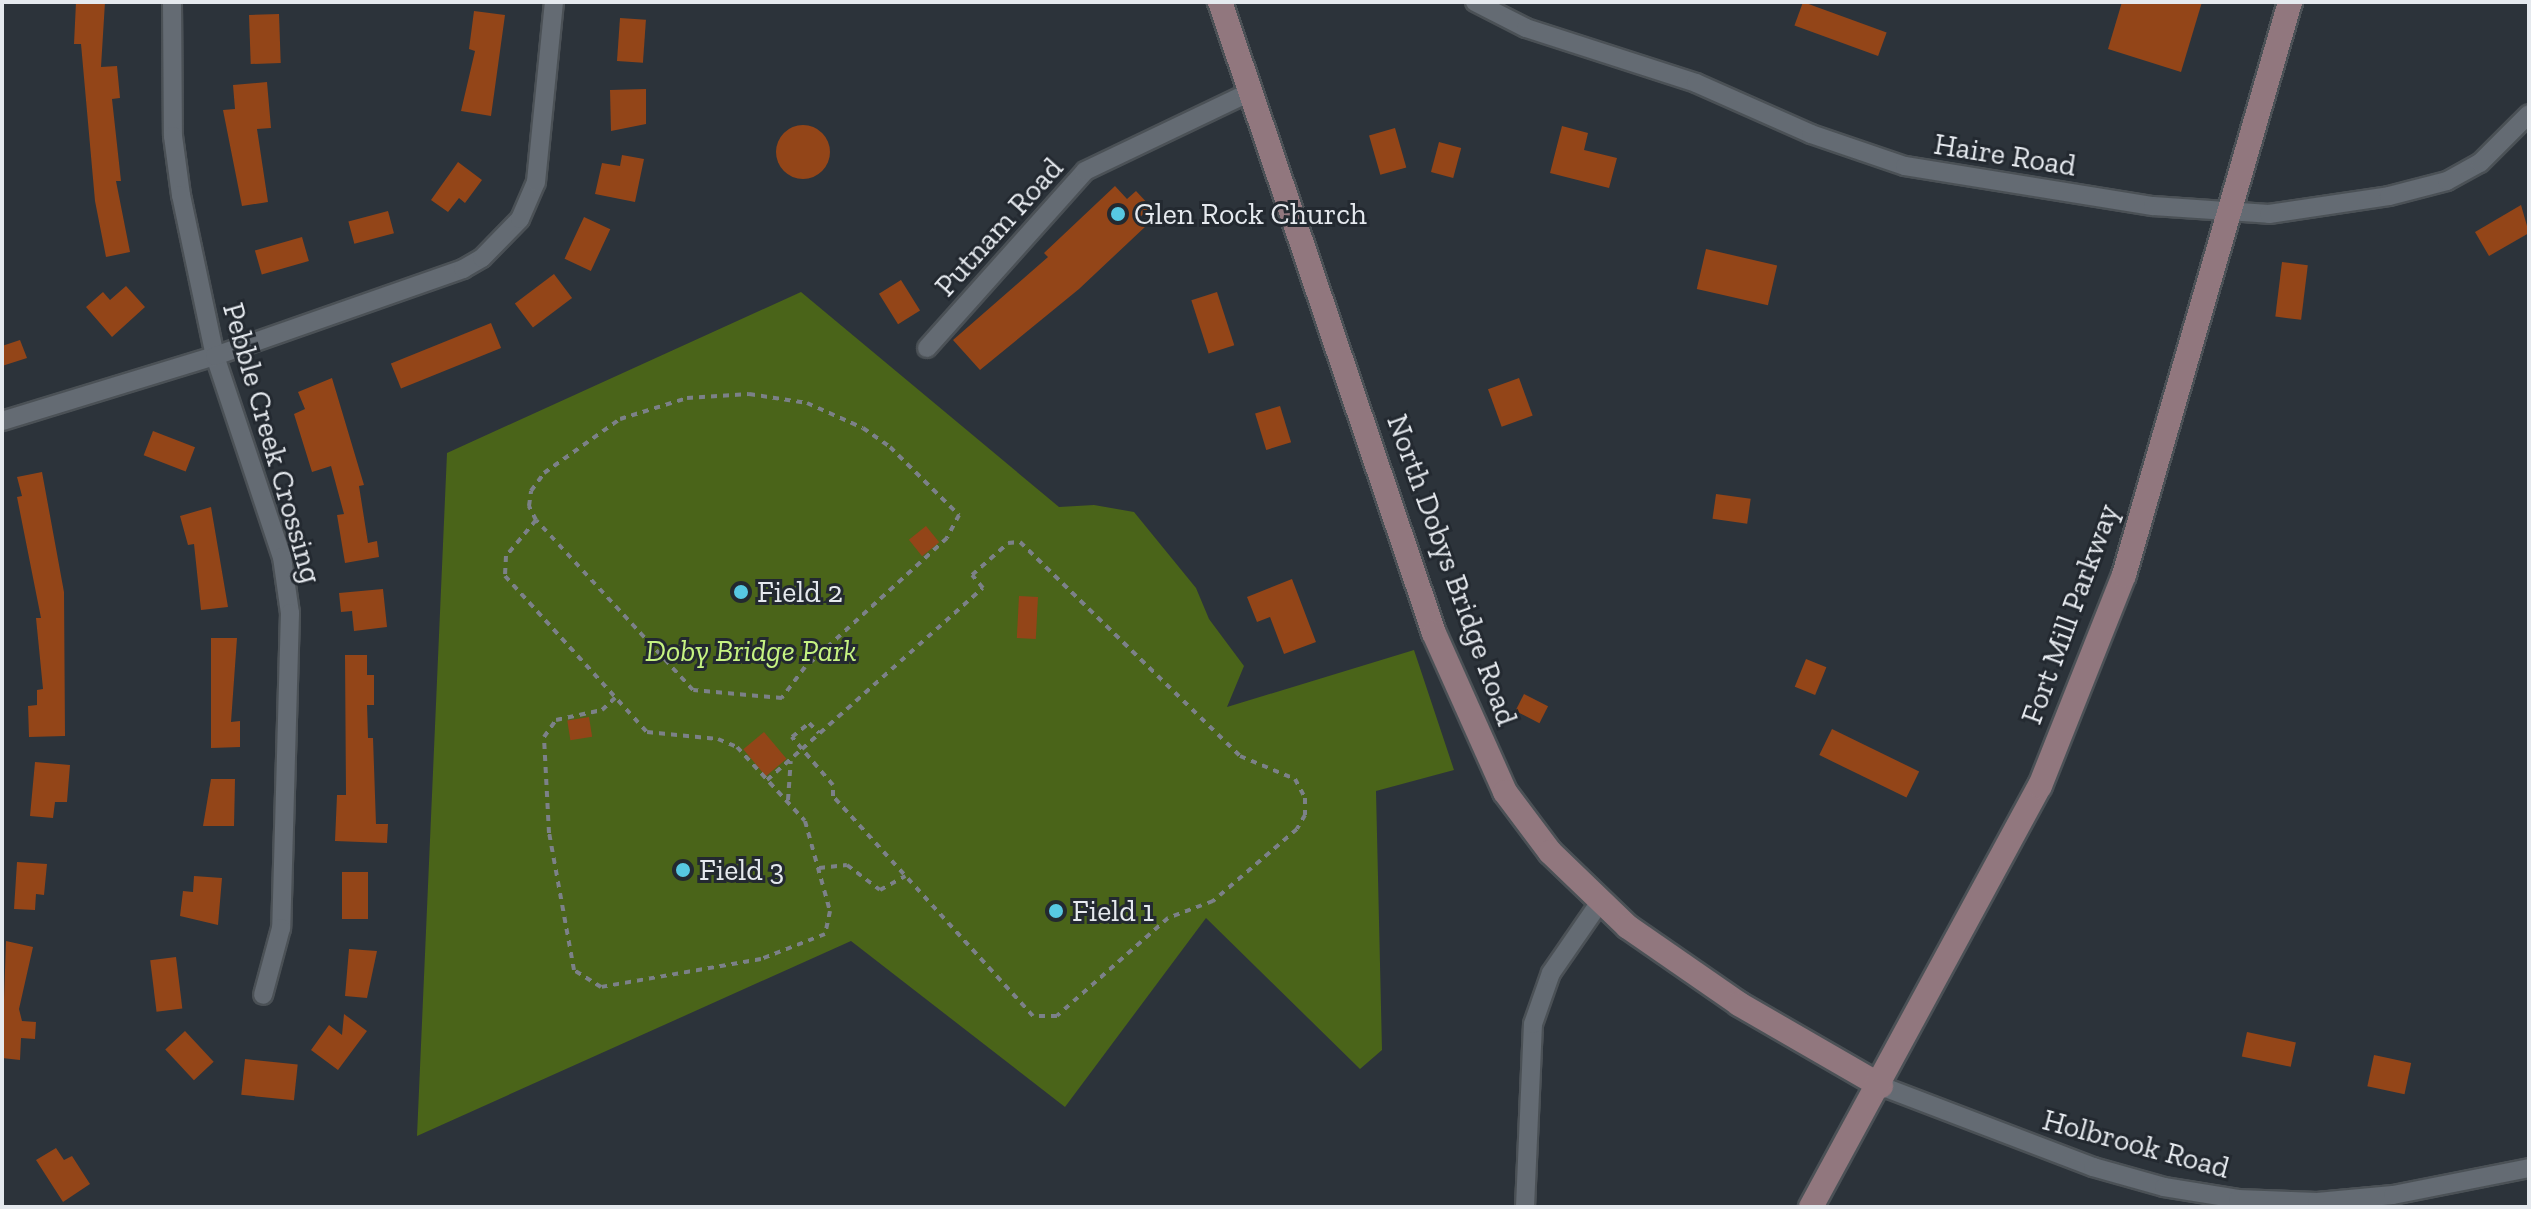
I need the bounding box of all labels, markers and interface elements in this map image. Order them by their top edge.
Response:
street label: Haire Road [1931,126,2079,184]
street label: Putnam Road [927,150,1071,304]
place label: Glen Rock Church [1134,196,1367,232]
marker: Glen Rock Church [1109,205,1127,223]
street label: Pebble Creek Crossing [215,299,329,587]
street label: North Dobys Bridge Road [1379,409,1525,731]
street label: Fort Mill Parkway [2014,499,2126,729]
place label: Field 2 [757,574,843,610]
marker: Field 2 [732,583,750,601]
park label: Doby Bridge Park [645,633,857,669]
place label: Field 3 [699,852,784,888]
marker: Field 3 [674,861,692,879]
place label: Field 1 [1072,893,1154,929]
marker: Field 1 [1047,902,1065,920]
street label: Holbrook Road [2039,1102,2233,1186]

